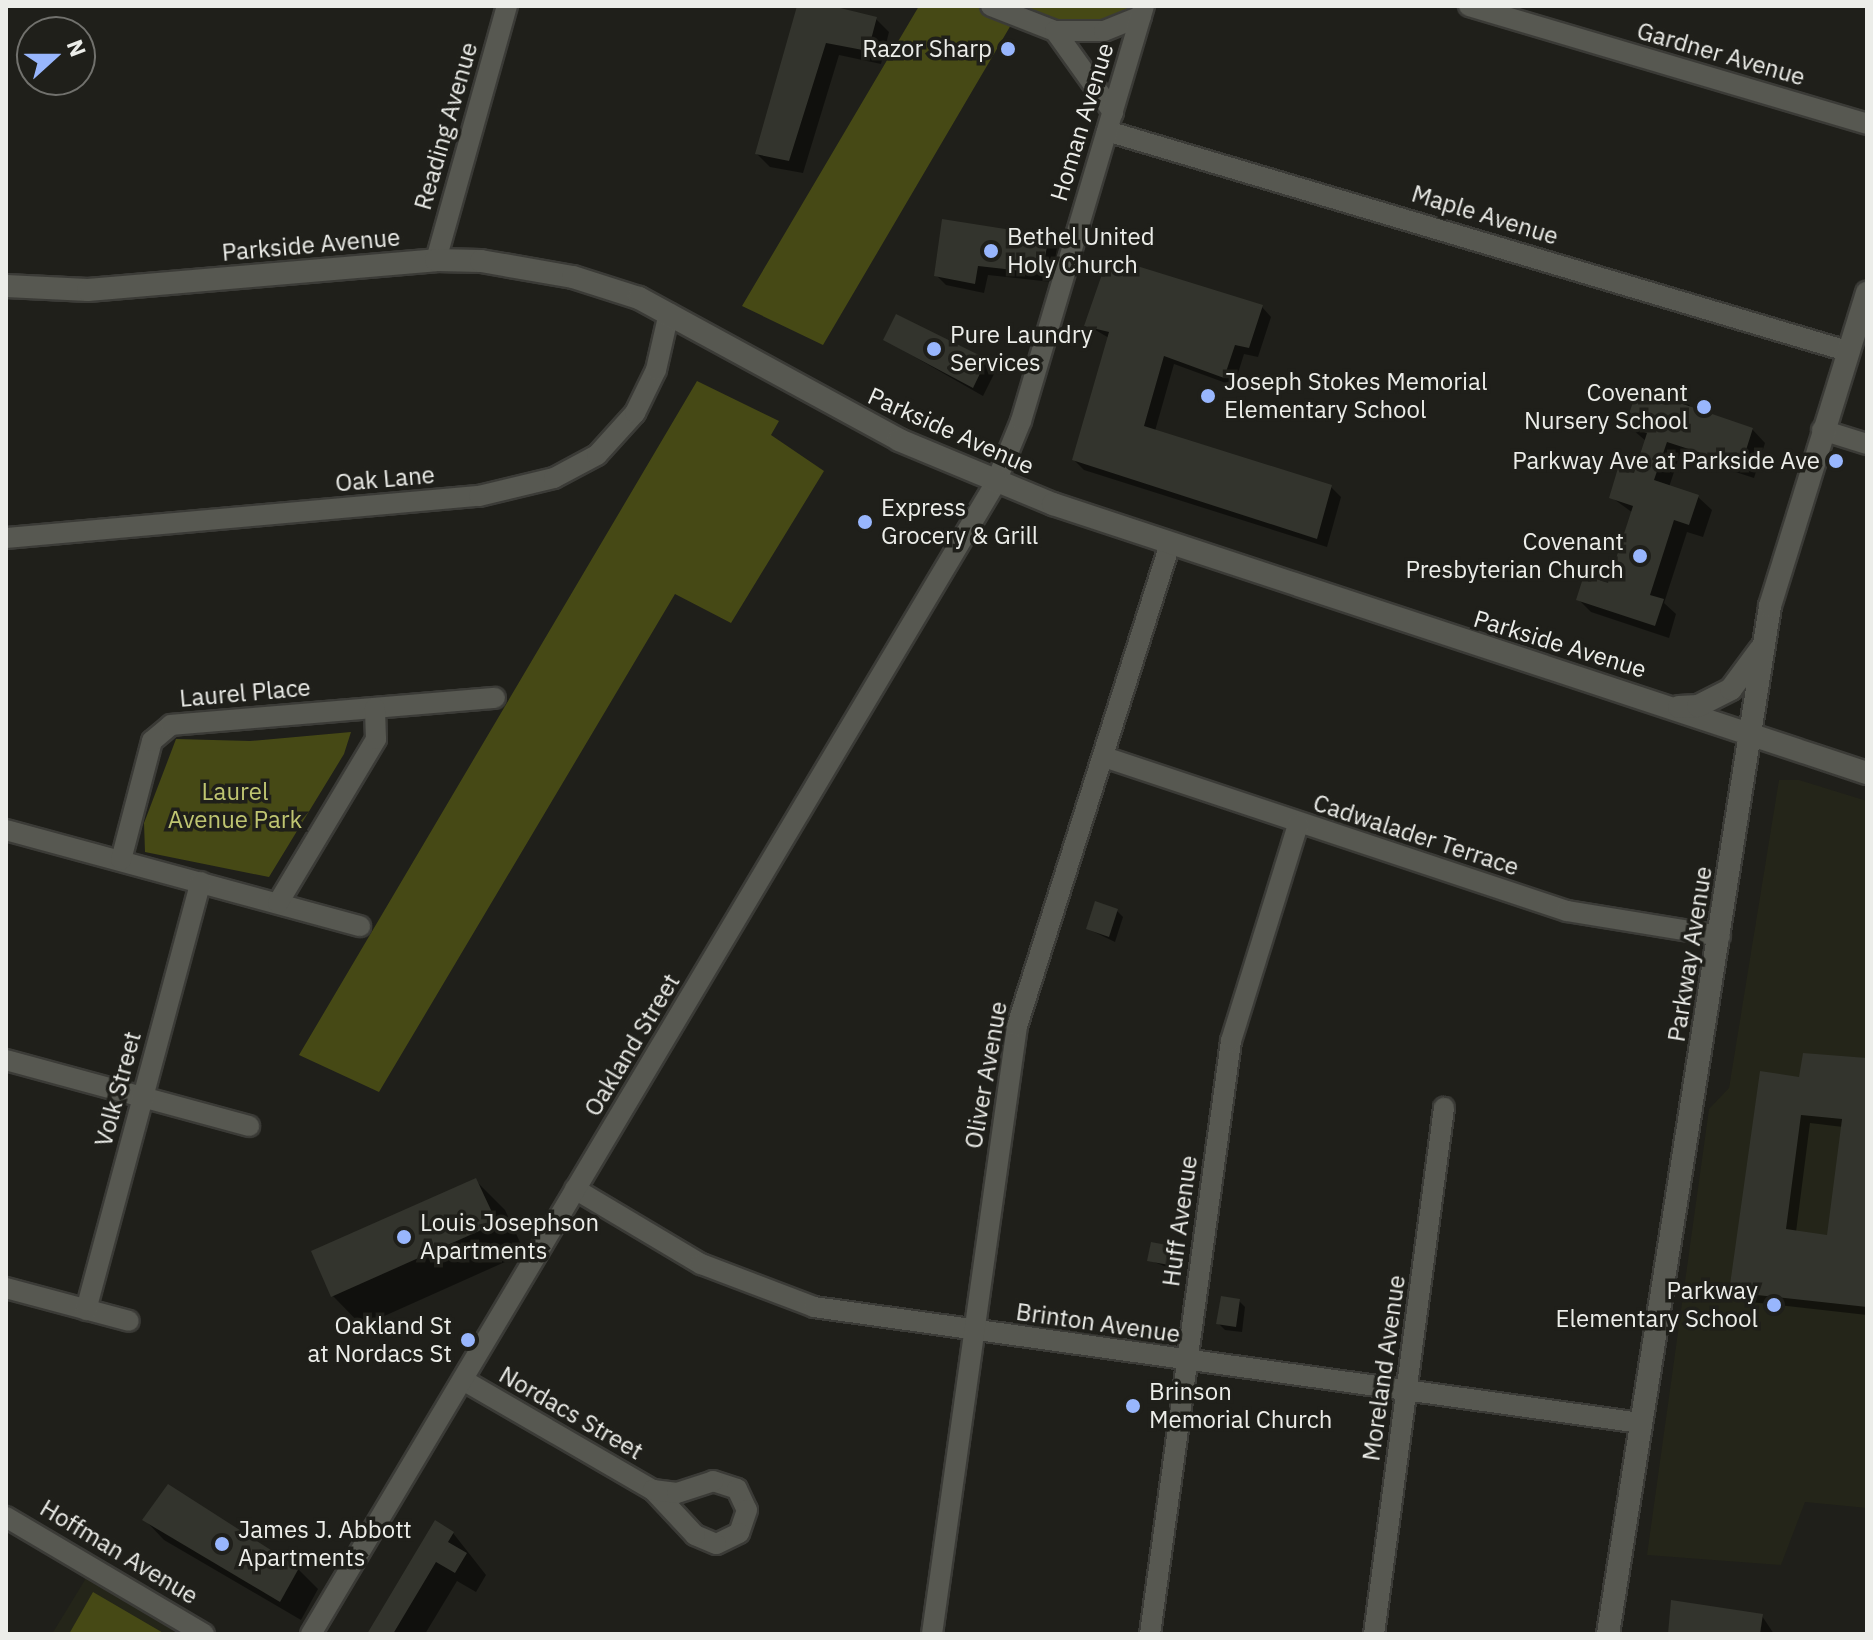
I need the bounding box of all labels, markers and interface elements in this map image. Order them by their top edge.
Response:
north arrow [16,16,96,96]
street label: Gardner Avenue [1634,16,1808,92]
text: N [61,35,93,61]
place label: Razor Sharp [862,35,992,63]
street label: Reading Avenue [408,39,484,213]
marker: Razor Sharp [999,40,1017,58]
street label: Homan Avenue [1044,40,1120,204]
street label: Maple Avenue [1408,179,1562,251]
street label: Parkside Avenue [221,223,401,267]
place label: Bethel United Holy Church [1007,223,1155,279]
marker: Bethel United Holy Church [982,242,1000,260]
place label: Pure Laundry Services [950,321,1093,377]
marker: Pure Laundry Services [925,340,943,358]
place label: Joseph Stokes Memorial Elementary School [1224,368,1487,424]
place label: Covenant Nursery School [1524,379,1688,435]
street label: Parkside Avenue [863,381,1039,481]
marker: Joseph Stokes Memorial Elementary School [1199,387,1217,405]
marker: Covenant Nursery School [1695,398,1713,416]
place label: Parkway Ave at Parkside Ave [1512,447,1820,475]
marker: Parkway Ave at Parkside Ave [1827,452,1845,470]
street label: Oak Lane [334,460,436,498]
place label: Express Grocery & Grill [881,494,1038,550]
marker: Express Grocery & Grill [856,513,874,531]
place label: Covenant Presbyterian Church [1405,528,1624,584]
marker: Covenant Presbyterian Church [1631,547,1649,565]
street label: Parkside Avenue [1470,604,1650,684]
street label: Laurel Place [178,673,312,713]
park label: Laurel Avenue Park [168,778,302,834]
street label: Cadwalader Terrace [1310,788,1522,882]
street label: Parkway Avenue [1662,864,1718,1044]
street label: Oakland Street [578,969,686,1121]
street label: Oliver Avenue [959,999,1013,1151]
street label: Volk Street [89,1028,147,1150]
street label: Huff Avenue [1157,1154,1203,1288]
place label: Louis Josephson Apartments [420,1209,599,1265]
marker: Louis Josephson Apartments [395,1228,413,1246]
street label: Moreland Avenue [1357,1273,1411,1463]
place label: Parkway Elementary School [1556,1277,1758,1333]
marker: Parkway Elementary School [1765,1296,1783,1314]
street label: Brinton Avenue [1014,1297,1182,1349]
place label: Oakland St at Nordacs St [307,1312,452,1368]
marker: Oakland St at Nordacs St [459,1331,477,1349]
street label: Nordacs Street [494,1360,648,1466]
place label: Brinson Memorial Church [1149,1378,1332,1434]
marker: Brinson Memorial Church [1124,1397,1142,1415]
street label: Hoffman Avenue [35,1494,203,1610]
place label: James J. Abbott Apartments [238,1516,412,1572]
marker: James J. Abbott Apartments [213,1535,231,1553]

